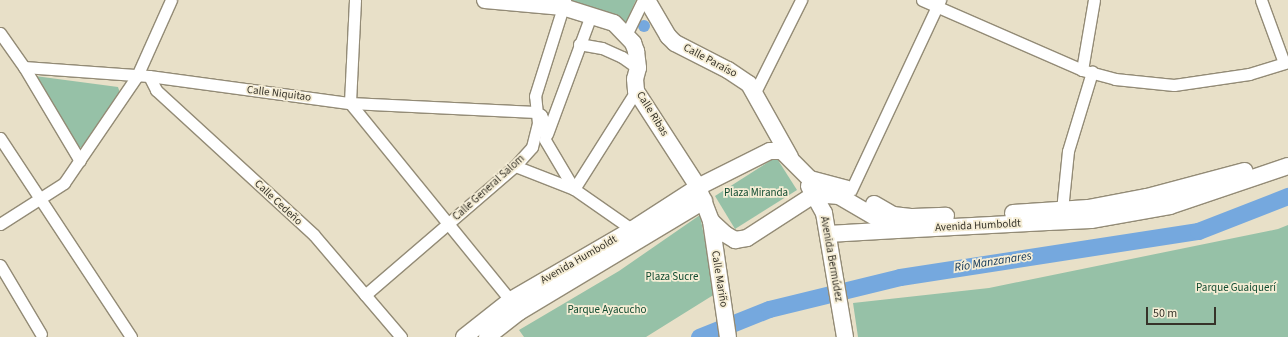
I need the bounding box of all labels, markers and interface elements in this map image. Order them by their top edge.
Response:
street label: Calle Paraíso [681,41,739,81]
street label: Calle Niquitao [246,84,312,104]
street label: Calle Ribas [633,89,671,139]
street label: Calle General Salom [450,152,528,224]
street label: Calle Cedeño [251,178,305,228]
park label: Plaza Miranda [724,186,788,200]
street label: Avenida Bermúdez [817,215,845,303]
street label: Avenida Humboldt [935,217,1021,235]
street label: Avenida Humboldt [538,233,620,287]
water label: Río Manzanares [953,249,1033,275]
street label: Calle Mariño [708,250,730,308]
park label: Plaza Sucre [646,270,698,284]
park label: Parque Guaiquerí [1196,281,1276,295]
scale bar [1148,299,1218,325]
park label: Parque Ayacucho [567,303,647,317]
text: 50 m [1153,305,1177,322]

